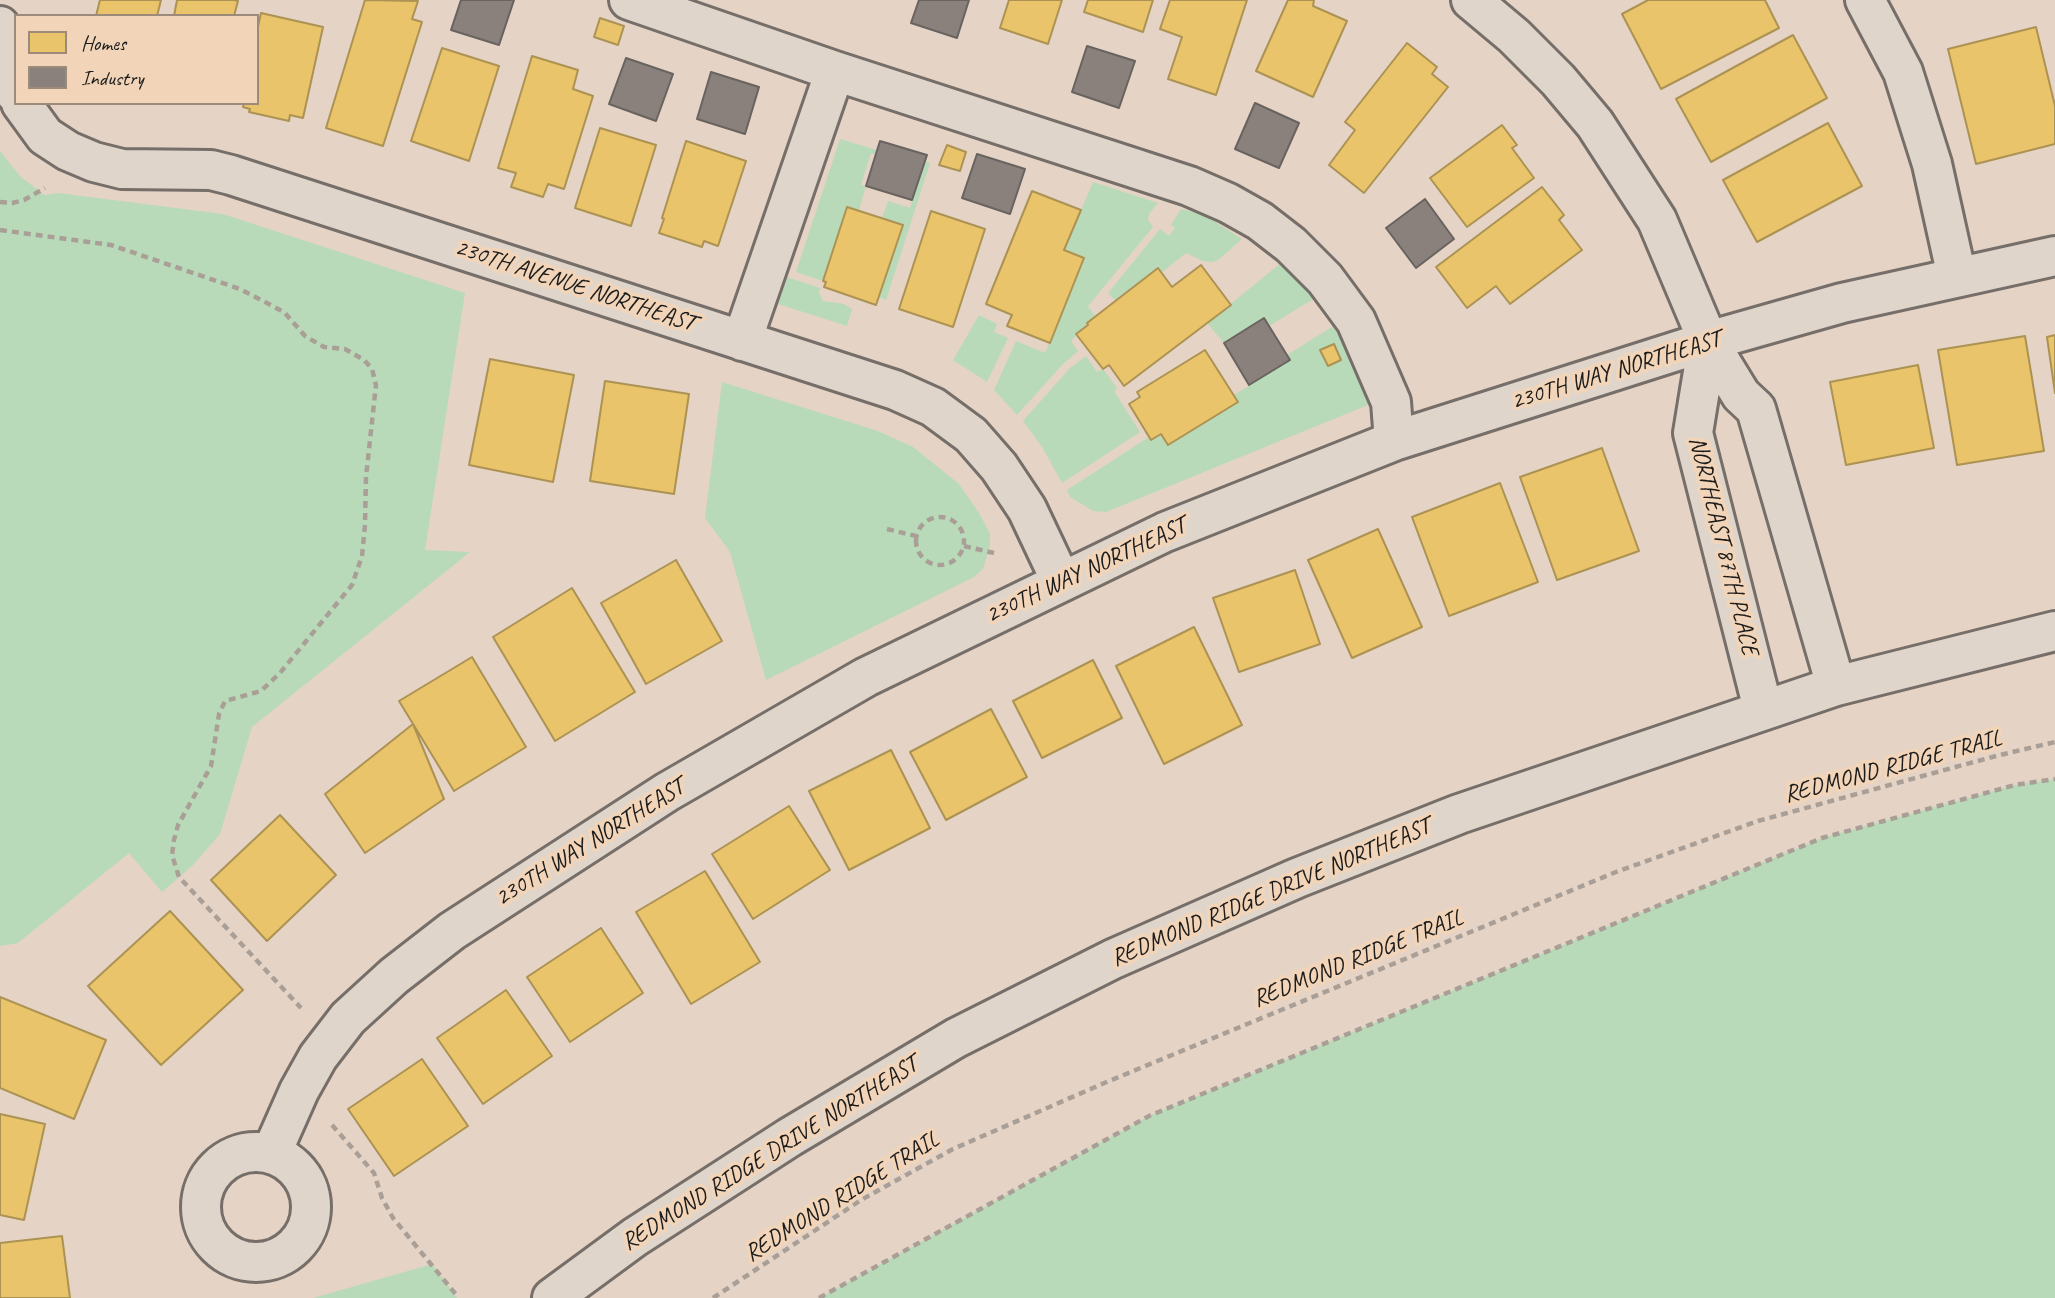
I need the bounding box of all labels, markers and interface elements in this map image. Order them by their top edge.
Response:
legend [14,14,259,105]
text: Homes [81,30,126,56]
text: Industry [81,65,144,91]
street label: 230TH AVENUE NORTHEAST [451,234,699,338]
street label: 230TH WAY NORTHEAST [1508,325,1724,417]
street label: NORTHEAST 87TH PLACE [1682,434,1764,658]
street label: 230TH WAY NORTHEAST [981,512,1191,630]
street label: REDMOND RIDGE TRAIL [1781,724,2005,810]
street label: 230TH WAY NORTHEAST [490,773,690,913]
street label: REDMOND RIDGE DRIVE NORTHEAST [1107,813,1435,973]
street label: REDMOND RIDGE TRAIL [1249,904,1467,1014]
street label: REDMOND RIDGE DRIVE NORTHEAST [616,1051,924,1257]
street label: REDMOND RIDGE TRAIL [739,1125,945,1269]

